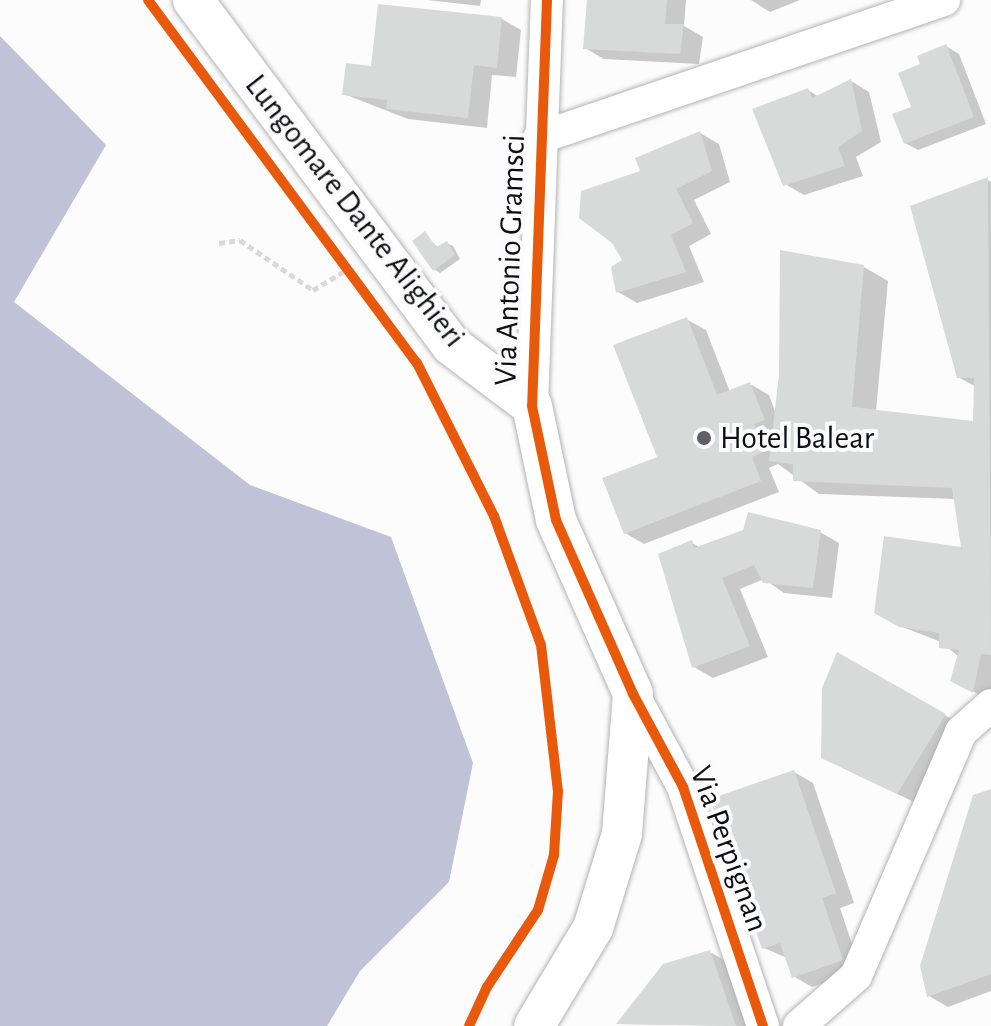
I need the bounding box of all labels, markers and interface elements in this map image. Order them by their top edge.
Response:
street label: Lungomare Dante Alighieri [237,67,473,355]
street label: Via Antonio Gramsci [486,134,534,386]
place label: Hotel Balear [720,419,874,457]
marker: Hotel Balear [695,429,713,447]
street label: Via Perpignan [681,761,777,937]

